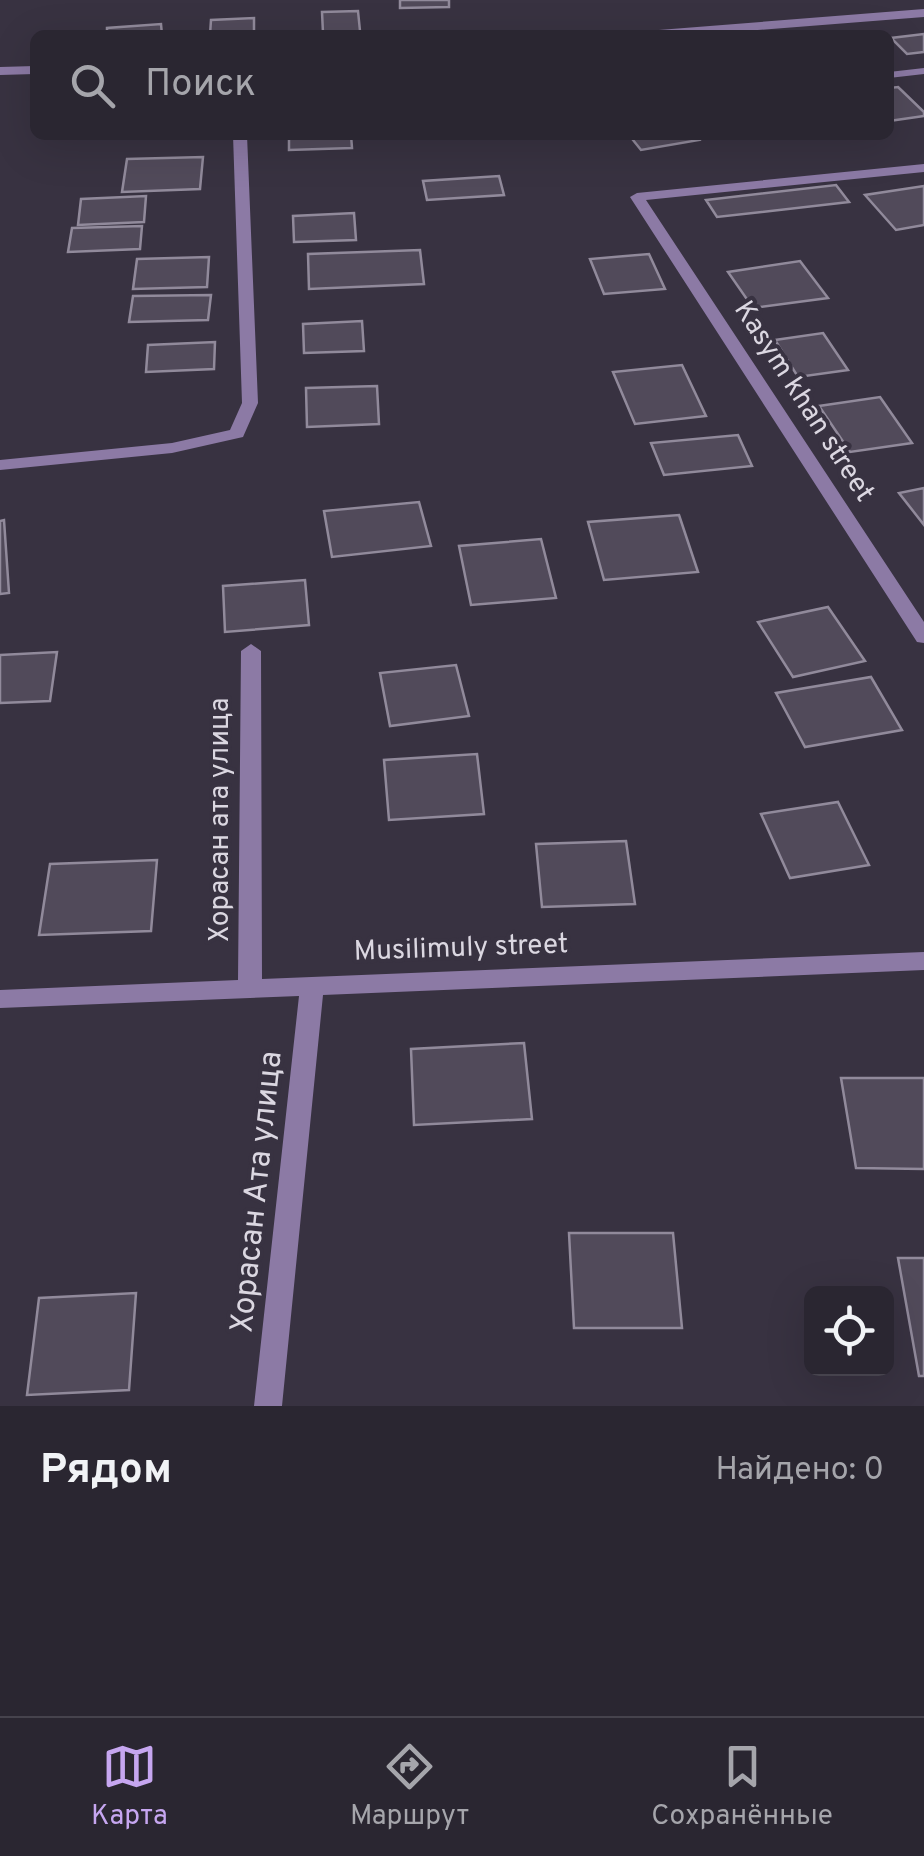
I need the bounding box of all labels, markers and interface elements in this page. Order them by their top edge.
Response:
search box [30,30,894,140]
icon: search [65,58,120,113]
text: Поиск [145,61,256,110]
street label: Kasym khan street [725,295,881,509]
street label: Хорасан ата улица [203,698,239,942]
street label: Musilimuly street [353,927,569,971]
street label: Хорасан Ата улица [223,1049,293,1335]
map controls [804,1286,894,1376]
button: locate [804,1286,894,1376]
text: Рядом [40,1445,172,1498]
text: Найдено: 0 [716,1451,884,1491]
tab: Карта [91,1739,168,1835]
tab: Маршрут [350,1739,469,1835]
tab: Сохранённые [651,1739,833,1835]

